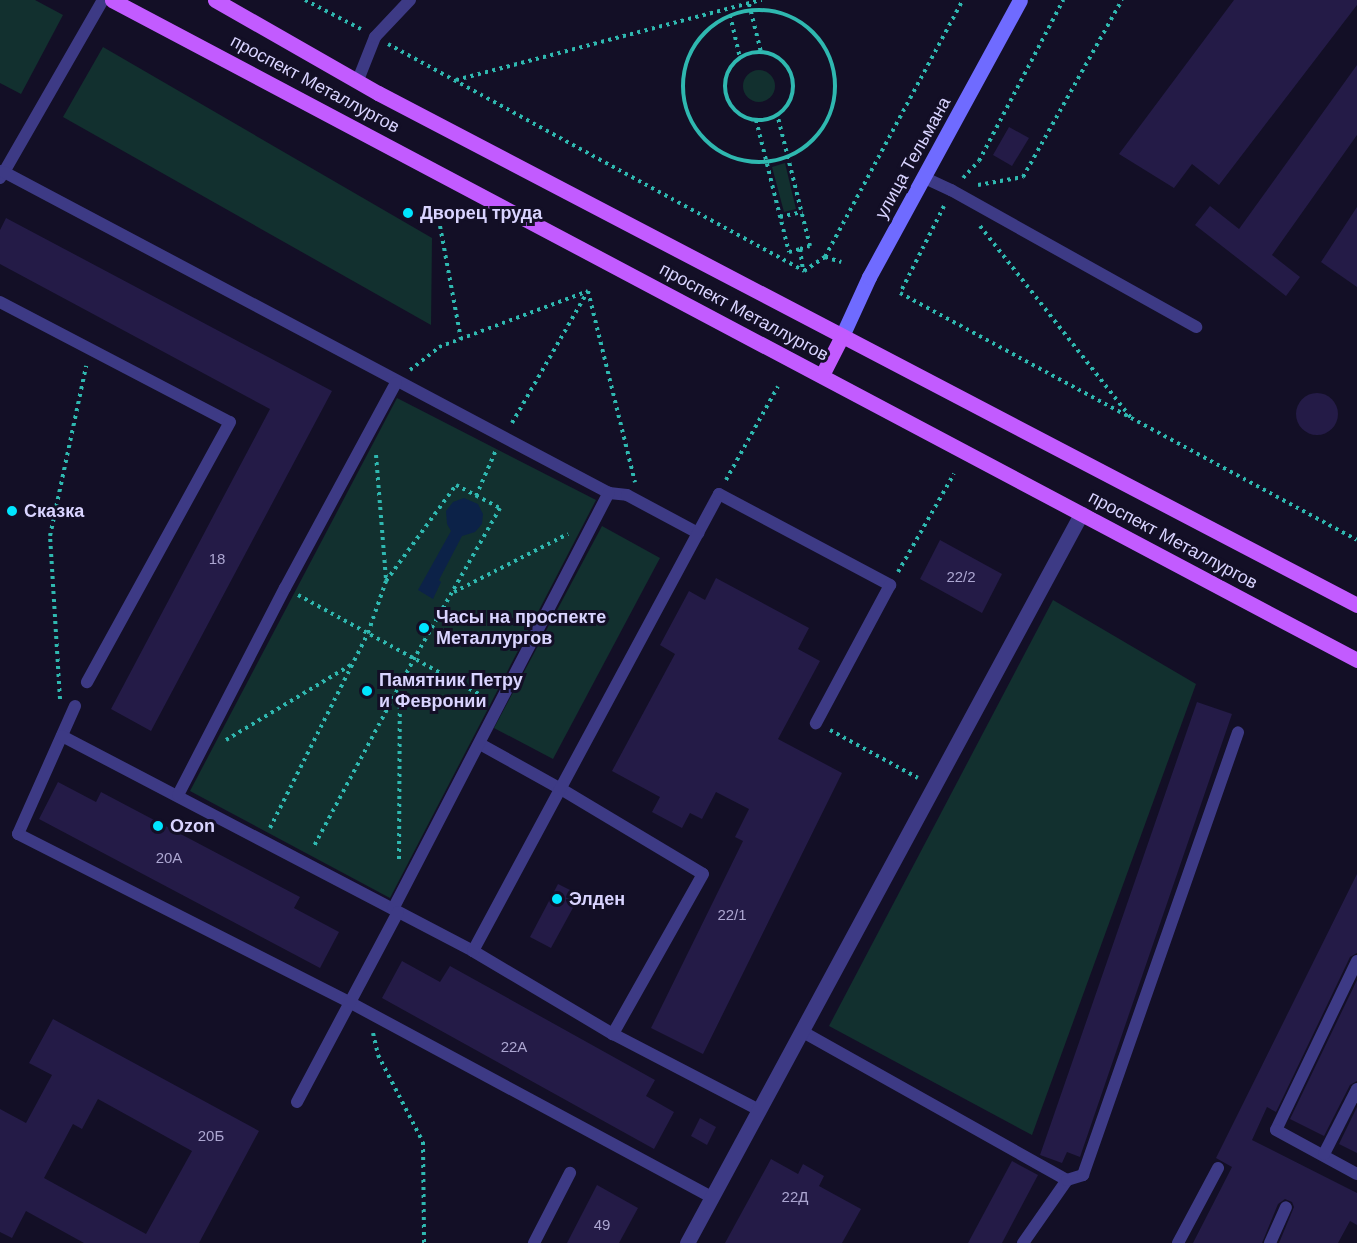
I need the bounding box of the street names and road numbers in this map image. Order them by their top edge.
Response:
street label: проспект Металлургов [227,30,403,138]
street label: улица Тельмана [871,93,955,223]
street label: проспект Металлургов [656,258,832,366]
street label: проспект Металлургов [1085,486,1261,594]

